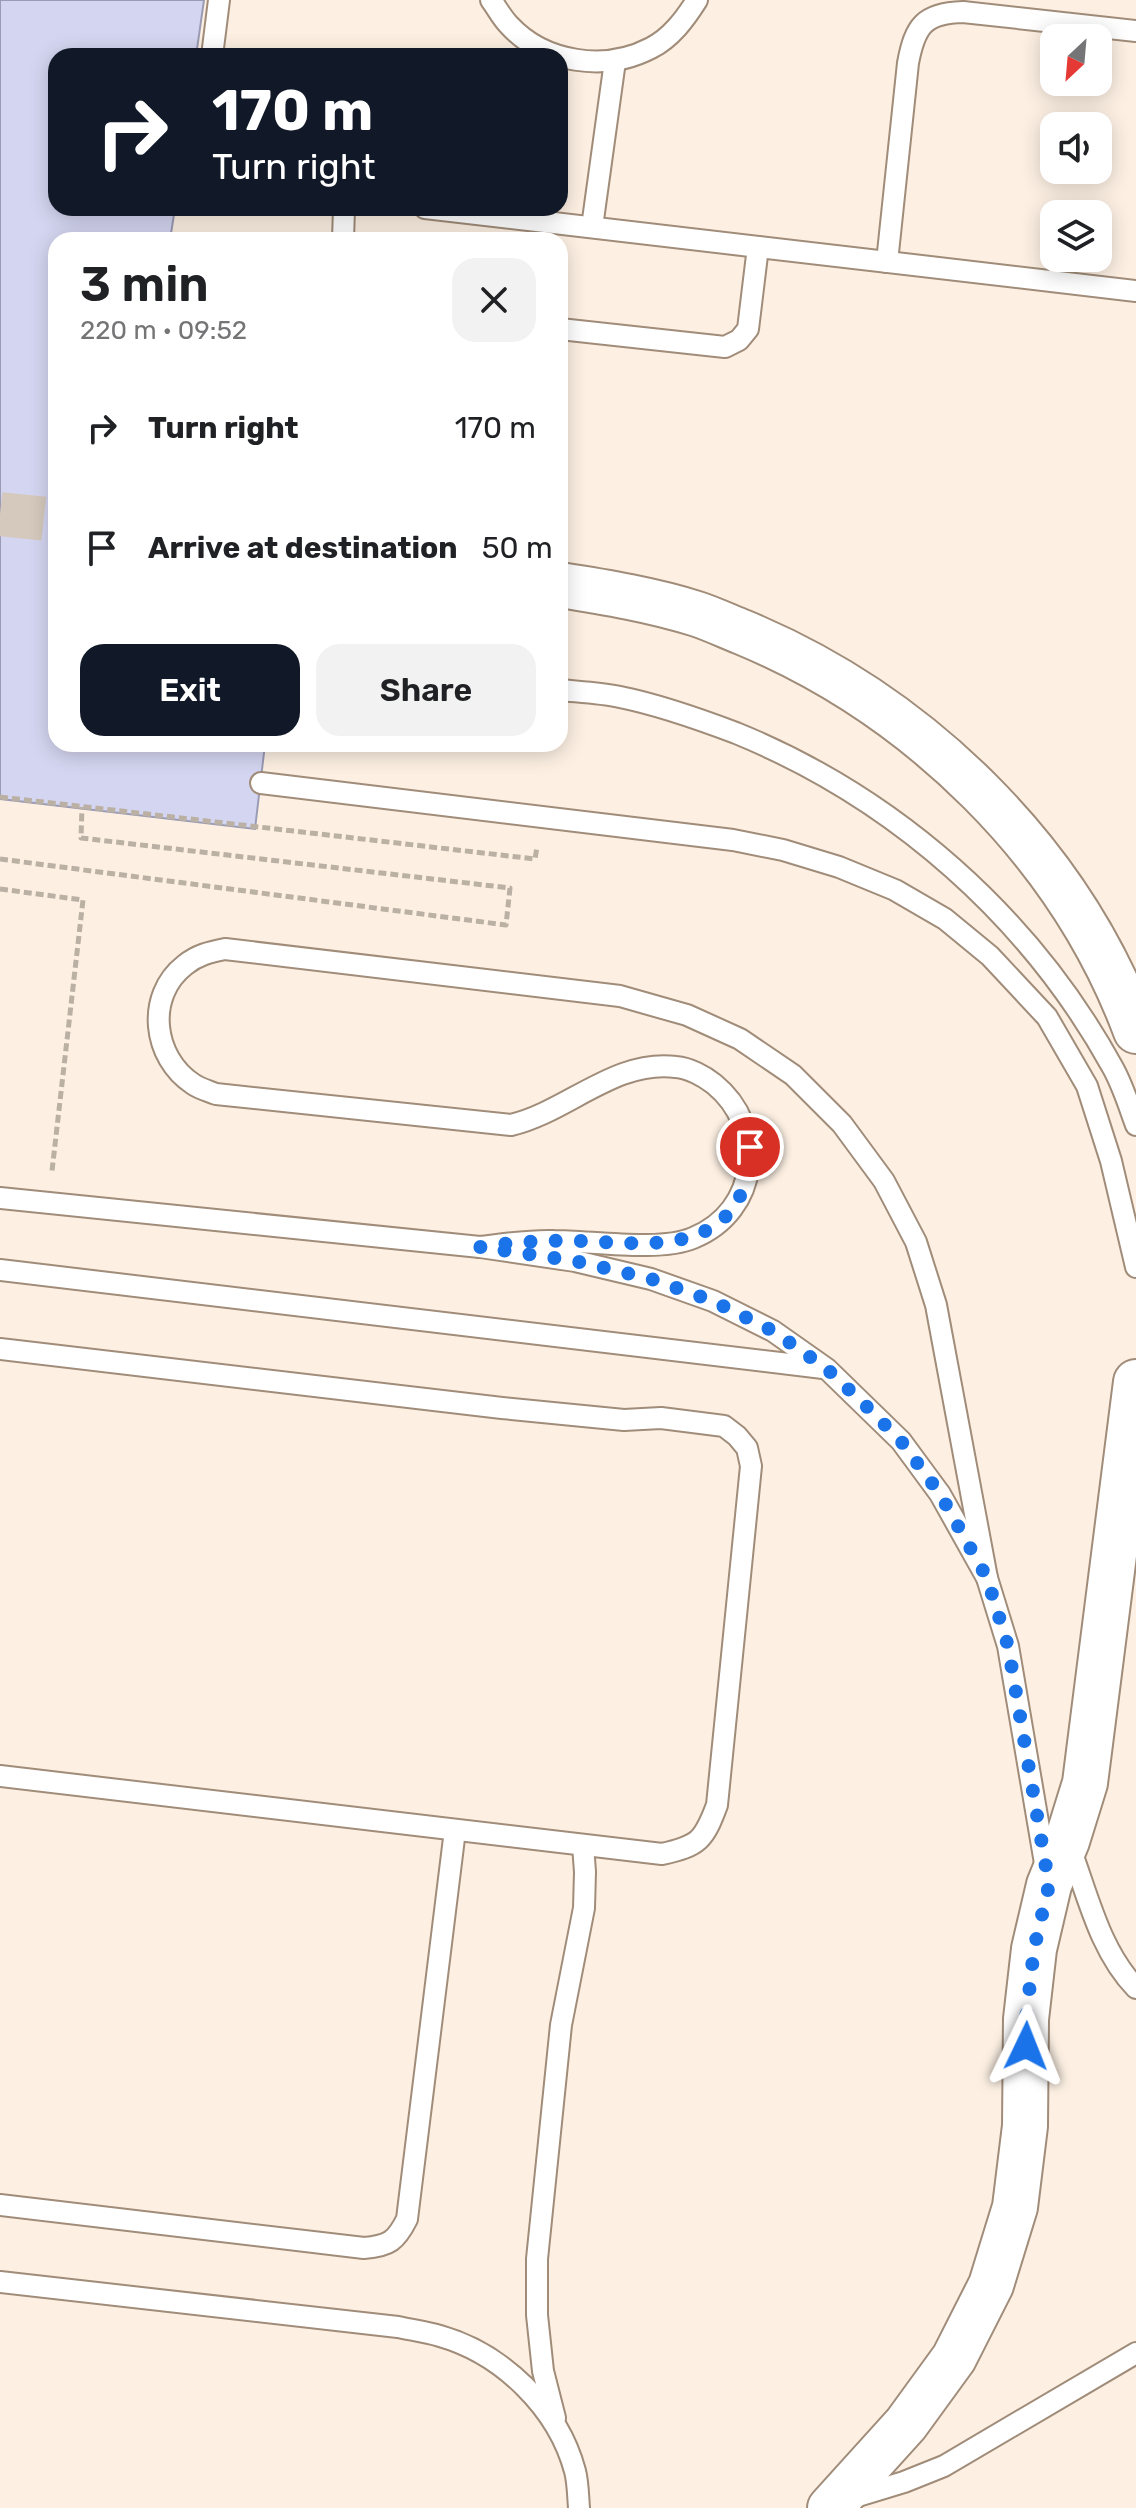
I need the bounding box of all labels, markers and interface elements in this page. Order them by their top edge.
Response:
north arrow [1040,24,1112,96]
map controls [1040,24,1112,272]
text: 170 m [212,78,373,144]
icon: right [80,80,184,184]
button: sound [1040,112,1112,184]
text: Turn right [212,145,376,188]
button: layers [1040,200,1112,272]
text: 3 min [80,256,209,313]
button: close [452,258,536,342]
text: 220 m · 09:52 [80,315,247,346]
icon: right [80,406,124,450]
text: Turn right [148,410,299,446]
text: 170 m [455,410,536,446]
icon: arrive [80,526,124,570]
text: Arrive at destination [148,530,458,566]
text: 50 m [482,530,553,566]
button: Exit [80,644,300,736]
button: Share [316,644,536,736]
pin [716,1113,784,1181]
icon: arrive [728,1125,772,1169]
position arrow [984,2004,1068,2088]

